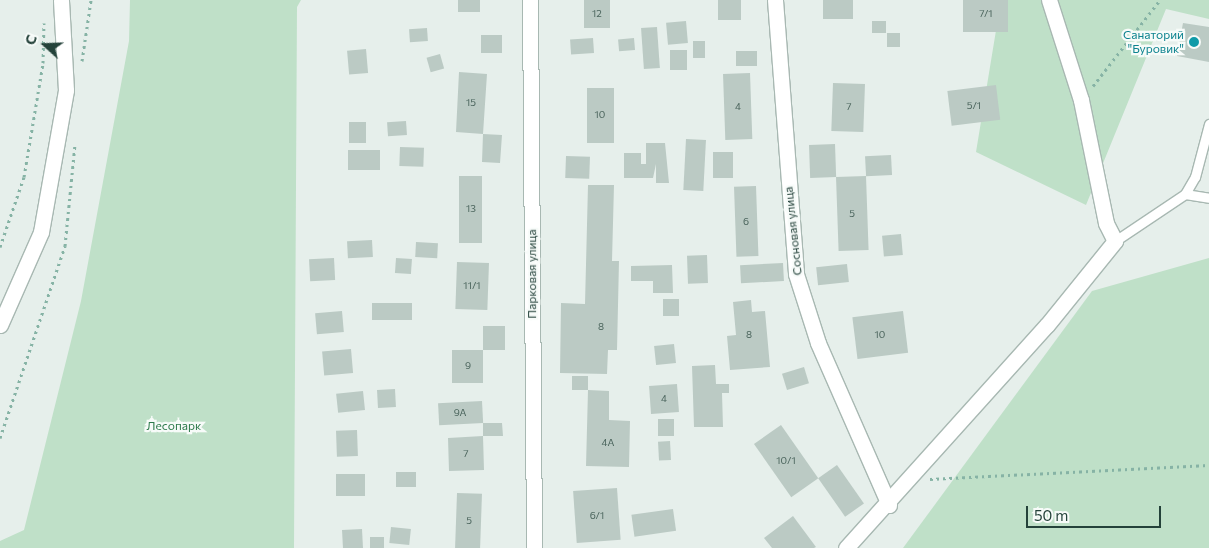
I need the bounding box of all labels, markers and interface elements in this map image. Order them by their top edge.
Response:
house number: 12 [592,8,602,20]
house number: 7/1 [979,8,993,20]
north arrow [20,20,70,70]
place label: Санаторий "Буровик" [1123,28,1184,56]
text: С [21,32,40,47]
marker: Санаторий "Буровик" [1188,36,1200,48]
house number: 15 [466,97,476,109]
house number: 5/1 [967,100,981,112]
house number: 4 [735,101,741,113]
house number: 7 [846,101,852,113]
house number: 10 [595,109,605,121]
street label: Сосновая улица [781,186,805,276]
house number: 13 [466,203,476,215]
house number: 5 [849,208,855,220]
house number: 6 [743,216,749,228]
street label: Парковая улица [525,229,539,319]
house number: 11/1 [463,280,481,292]
house number: 8 [598,321,604,333]
house number: 8 [746,329,752,341]
house number: 10 [875,329,885,341]
house number: 9 [465,360,471,372]
house number: 4 [661,393,667,405]
house number: 9А [454,407,466,419]
park label: Лесопарк [147,419,201,433]
house number: 4А [602,437,614,449]
house number: 7 [463,448,469,460]
house number: 10/1 [776,455,796,467]
scale bar [1029,496,1164,528]
text: 50 m [1034,506,1068,524]
house number: 6/1 [590,510,604,522]
house number: 5 [466,515,472,527]

